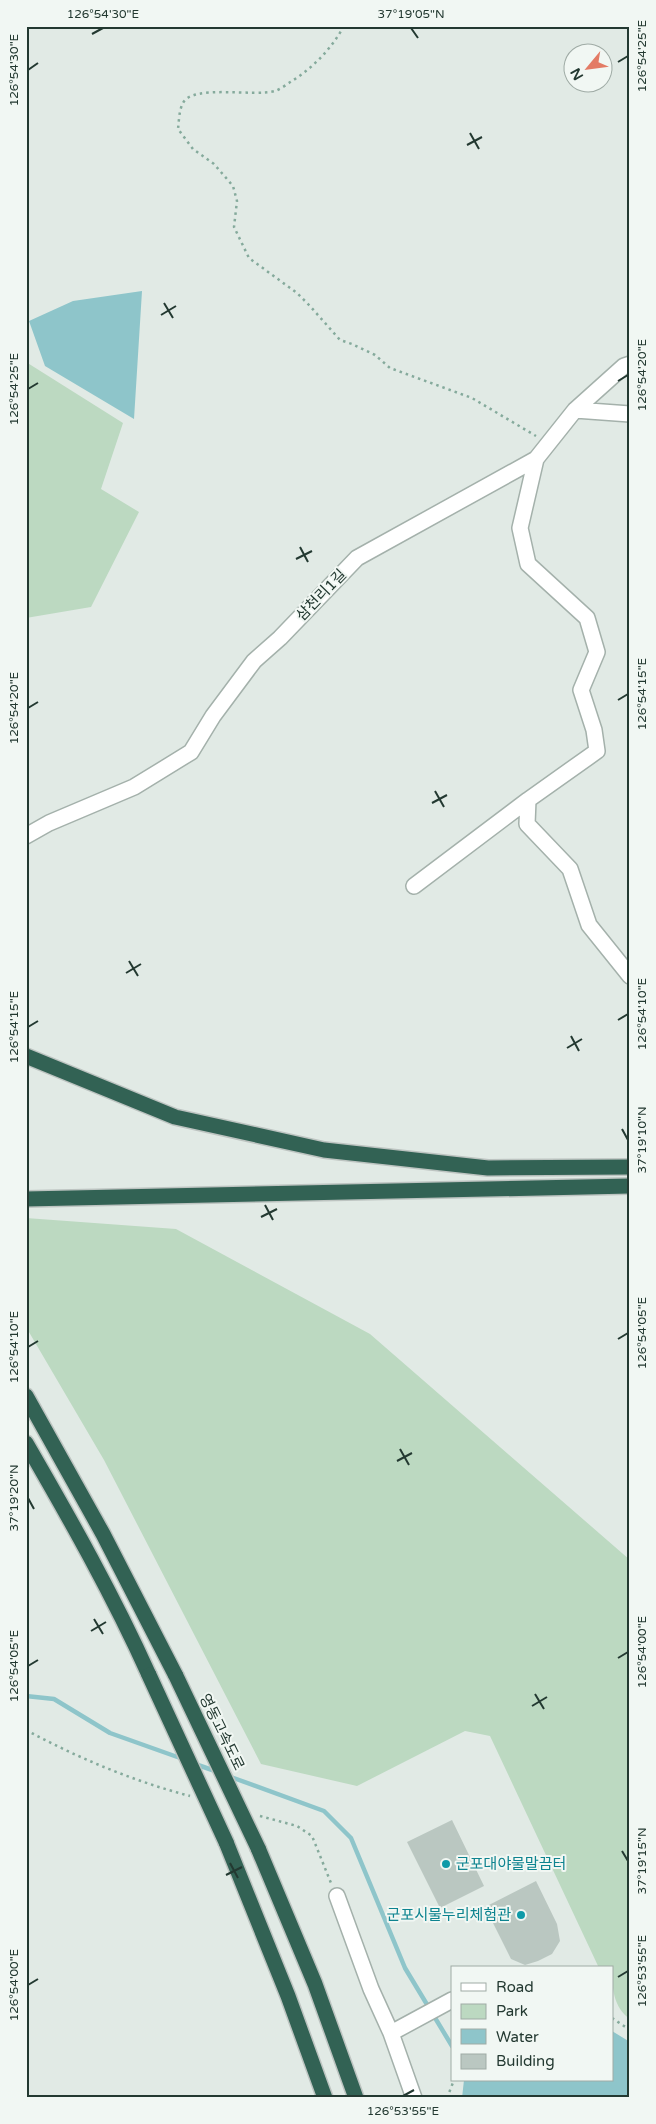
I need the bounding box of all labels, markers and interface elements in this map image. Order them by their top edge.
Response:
text: 126°54'30"E [67,7,140,21]
text: 37°19'05"N [377,7,445,21]
text: 126°54'25"E [635,19,649,92]
text: 126°54'30"E [7,33,21,106]
north arrow [564,42,614,92]
text: N [567,65,587,83]
text: 126°54'20"E [635,338,649,411]
text: 126°54'25"E [7,352,21,425]
street label: 삼천리1길 [292,566,350,624]
text: 126°54'15"E [635,657,649,730]
text: 126°54'20"E [7,671,21,744]
text: 126°54'10"E [635,977,649,1050]
text: 126°54'15"E [7,990,21,1063]
text: 37°19'10"N [635,1106,649,1174]
text: 126°54'05"E [635,1296,649,1369]
text: 126°54'10"E [7,1310,21,1383]
text: 37°19'20"N [7,1464,21,1532]
text: 126°54'00"E [635,1615,649,1688]
text: 126°54'05"E [7,1629,21,1702]
street label: 영동고속도로 [196,1691,248,1773]
text: 37°19'15"N [635,1827,649,1895]
place label: 군포대야물말끔터 [456,1855,566,1873]
marker: 군포대야물말끔터 [440,1858,452,1870]
place label: 군포시물누리체험관 [387,1906,511,1924]
marker: 군포시물누리체험관 [515,1909,527,1921]
text: 126°53'55"E [635,1934,649,2007]
text: 126°54'00"E [7,1948,21,2021]
legend [451,1966,614,2082]
text: Road [496,1978,534,1996]
text: Park [496,2002,528,2020]
text: Water [496,2028,539,2046]
text: Building [496,2052,555,2070]
text: 126°53'55"E [367,2104,440,2118]

